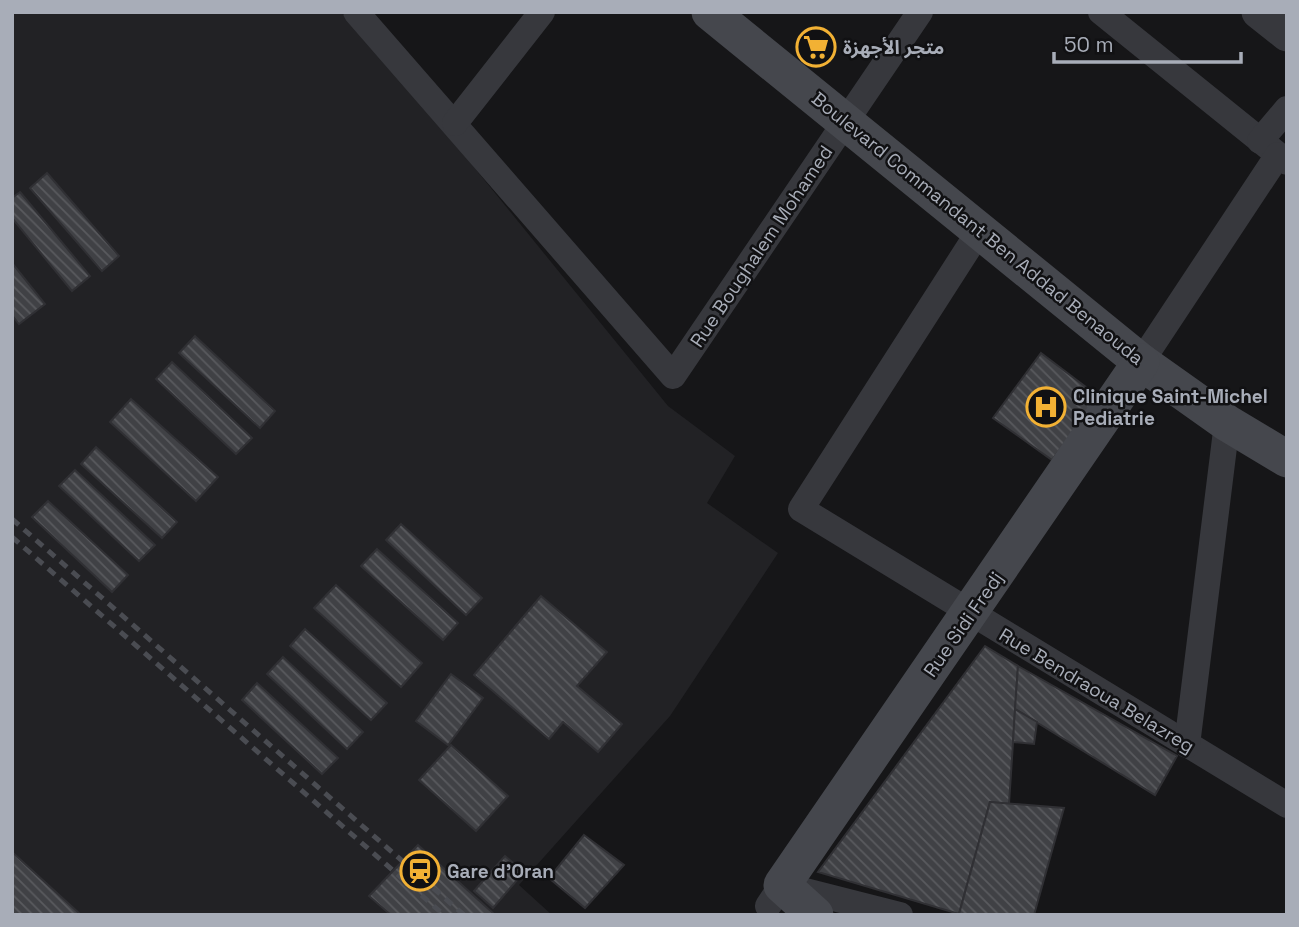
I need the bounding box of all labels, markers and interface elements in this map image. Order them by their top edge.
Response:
scale bar [1054,21,1241,65]
supermarket icon: متجر الأجهزة [795,26,837,68]
text: 50 m [1064,31,1114,58]
place label: متجر الأجهزة [843,35,944,60]
street label: Boulevard Commandant Ben Addad Benaouda [806,86,1149,370]
street label: Rue Boughalem Mohamed [684,141,838,352]
place label: Clinique Saint-Michel Pediatrie [1073,384,1268,431]
hospital icon: Clinique Saint-Michel Pediatrie [1025,386,1067,428]
street label: Rue Sidi Fredj [918,567,1009,682]
street label: Rue Bendraoua Belazreg [994,622,1199,759]
station icon: Gare d'Oran [399,850,441,892]
place label: Gare d'Oran [447,859,554,884]

